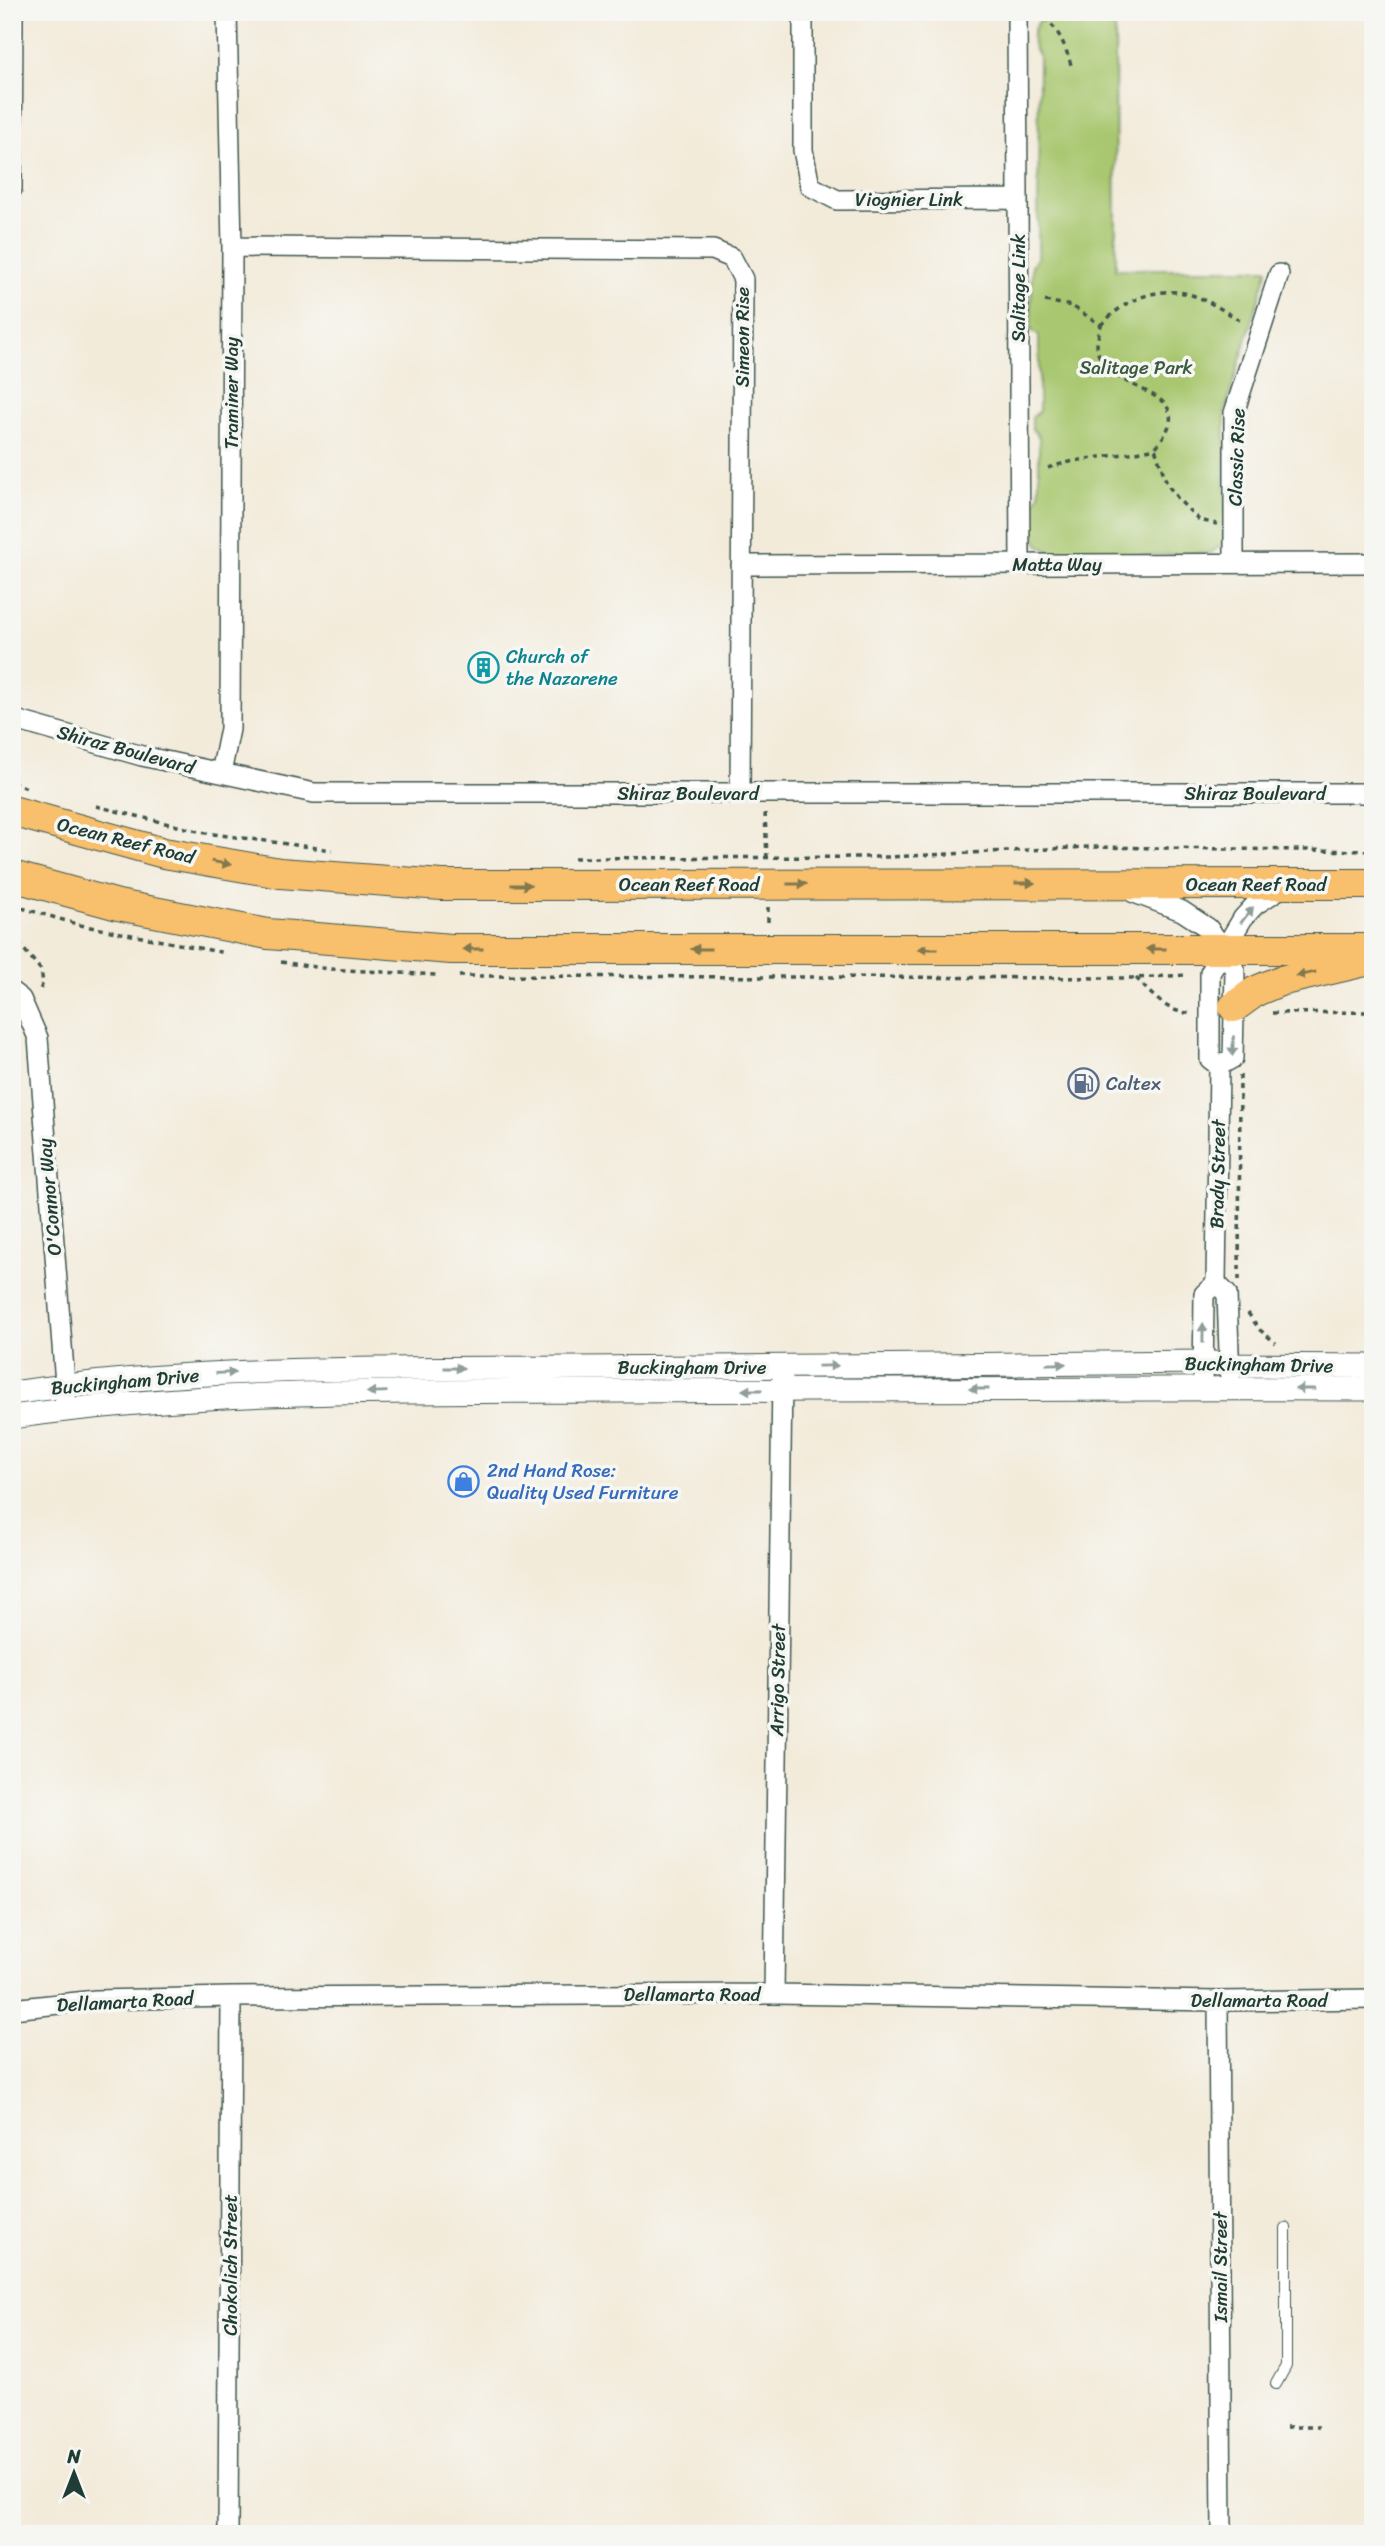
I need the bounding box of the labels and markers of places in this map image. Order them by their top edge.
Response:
place label: Church of the Nazarene [506,640,618,695]
building icon: Church of the Nazarene [466,650,500,684]
fuel station icon: Caltex [1066,1066,1100,1100]
place label: Caltex [1106,1067,1161,1100]
place label: 2nd Hand Rose: Quality Used Furniture [487,1454,679,1509]
shop icon: 2nd Hand Rose: Quality Used Furniture [447,1464,481,1498]

